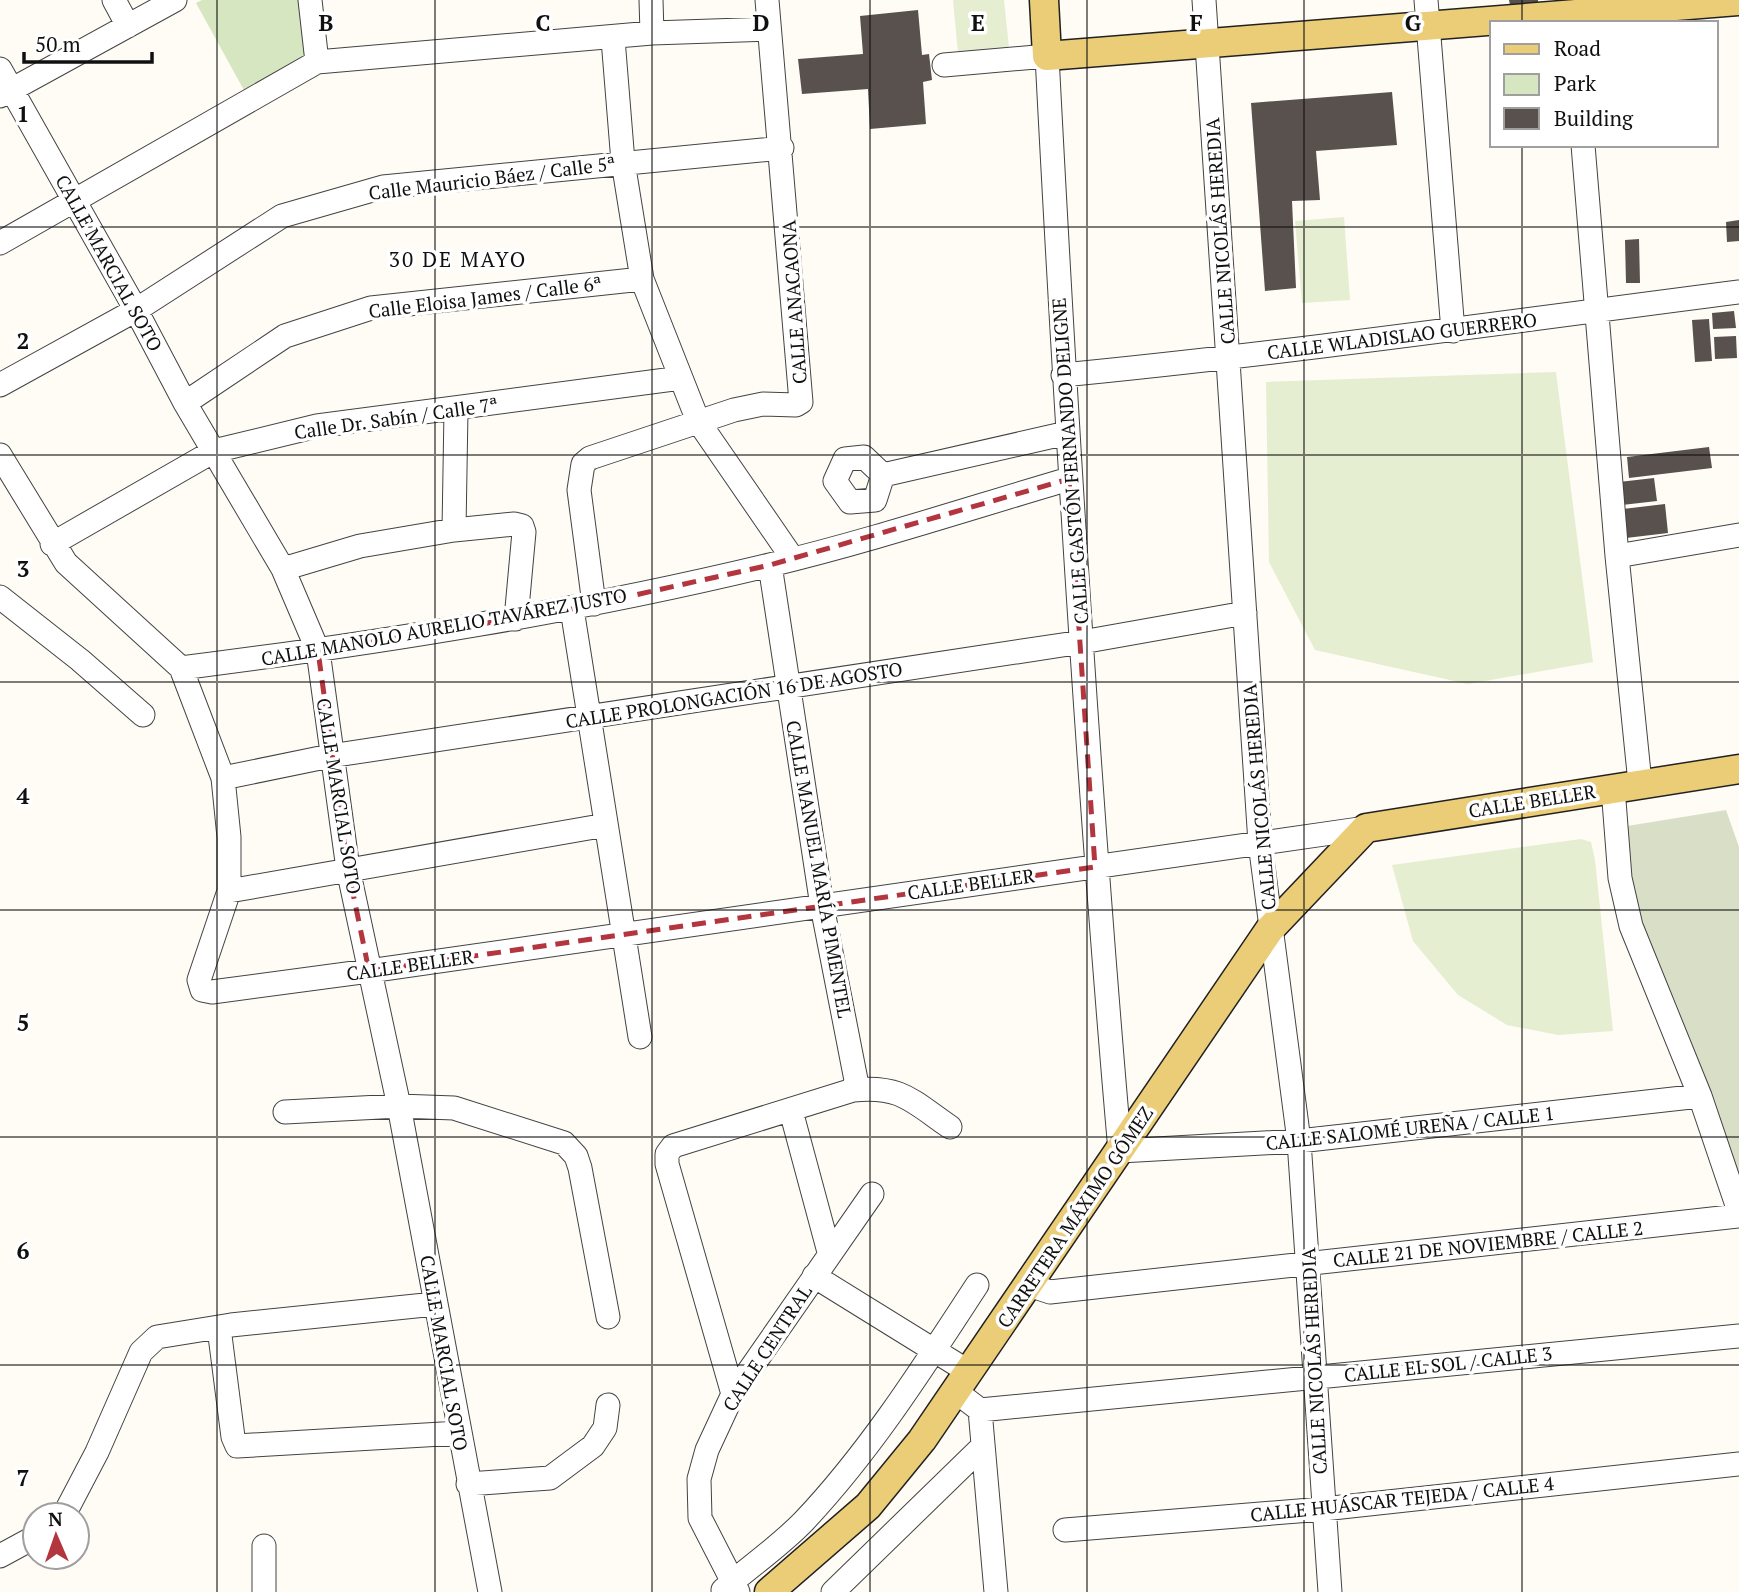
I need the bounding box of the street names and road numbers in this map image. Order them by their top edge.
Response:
street label: CALLE NICOLÁS HEREDIA [1199,117,1240,345]
street label: Calle Mauricio Báez / Calle 5ª [367,150,617,205]
street label: CALLE MARCIAL SOTO [50,170,168,356]
street label: CALLE ANACAONA [775,219,812,385]
street label: Calle Eloisa James / Calle 6ª [367,270,603,323]
street label: CALLE GASTÓN FERNANDO DELIGNE [1046,297,1093,625]
street label: CALLE WLADISLAO GUERRERO [1266,307,1538,364]
street label: Calle Dr. Sabín / Calle 7ª [293,391,499,444]
street label: CALLE MANOLO AURELIO TAVÁREZ JUSTO [259,582,629,671]
street label: CALLE PROLONGACIÓN 16 DE AGOSTO [564,655,904,734]
street label: CALLE NICOLÁS HEREDIA [1236,683,1281,911]
street label: CALLE MARCIAL SOTO [312,696,367,896]
street label: CALLE MANUEL MARÍA PIMENTEL [781,718,858,1020]
street label: CALLE BELLER [1467,778,1597,823]
street label: CALLE BELLER [906,862,1036,905]
street label: CALLE BELLER [345,943,475,986]
street label: CALLE SALOMÉ UREÑA / CALLE 1 [1264,1100,1556,1155]
street label: CARRETERA MÁXIMO GÓMEZ [991,1101,1158,1332]
street label: CALLE 21 DE NOVIEMBRE / CALLE 2 [1332,1215,1644,1272]
street label: CALLE NICOLÁS HEREDIA [1295,1247,1332,1475]
street label: CALLE MARCIAL SOTO [415,1253,474,1453]
street label: CALLE CENTRAL [716,1279,817,1416]
street label: CALLE EL SOL / CALLE 3 [1343,1340,1553,1387]
street label: CALLE HUÁSCAR TEJEDA / CALLE 4 [1249,1470,1556,1527]

